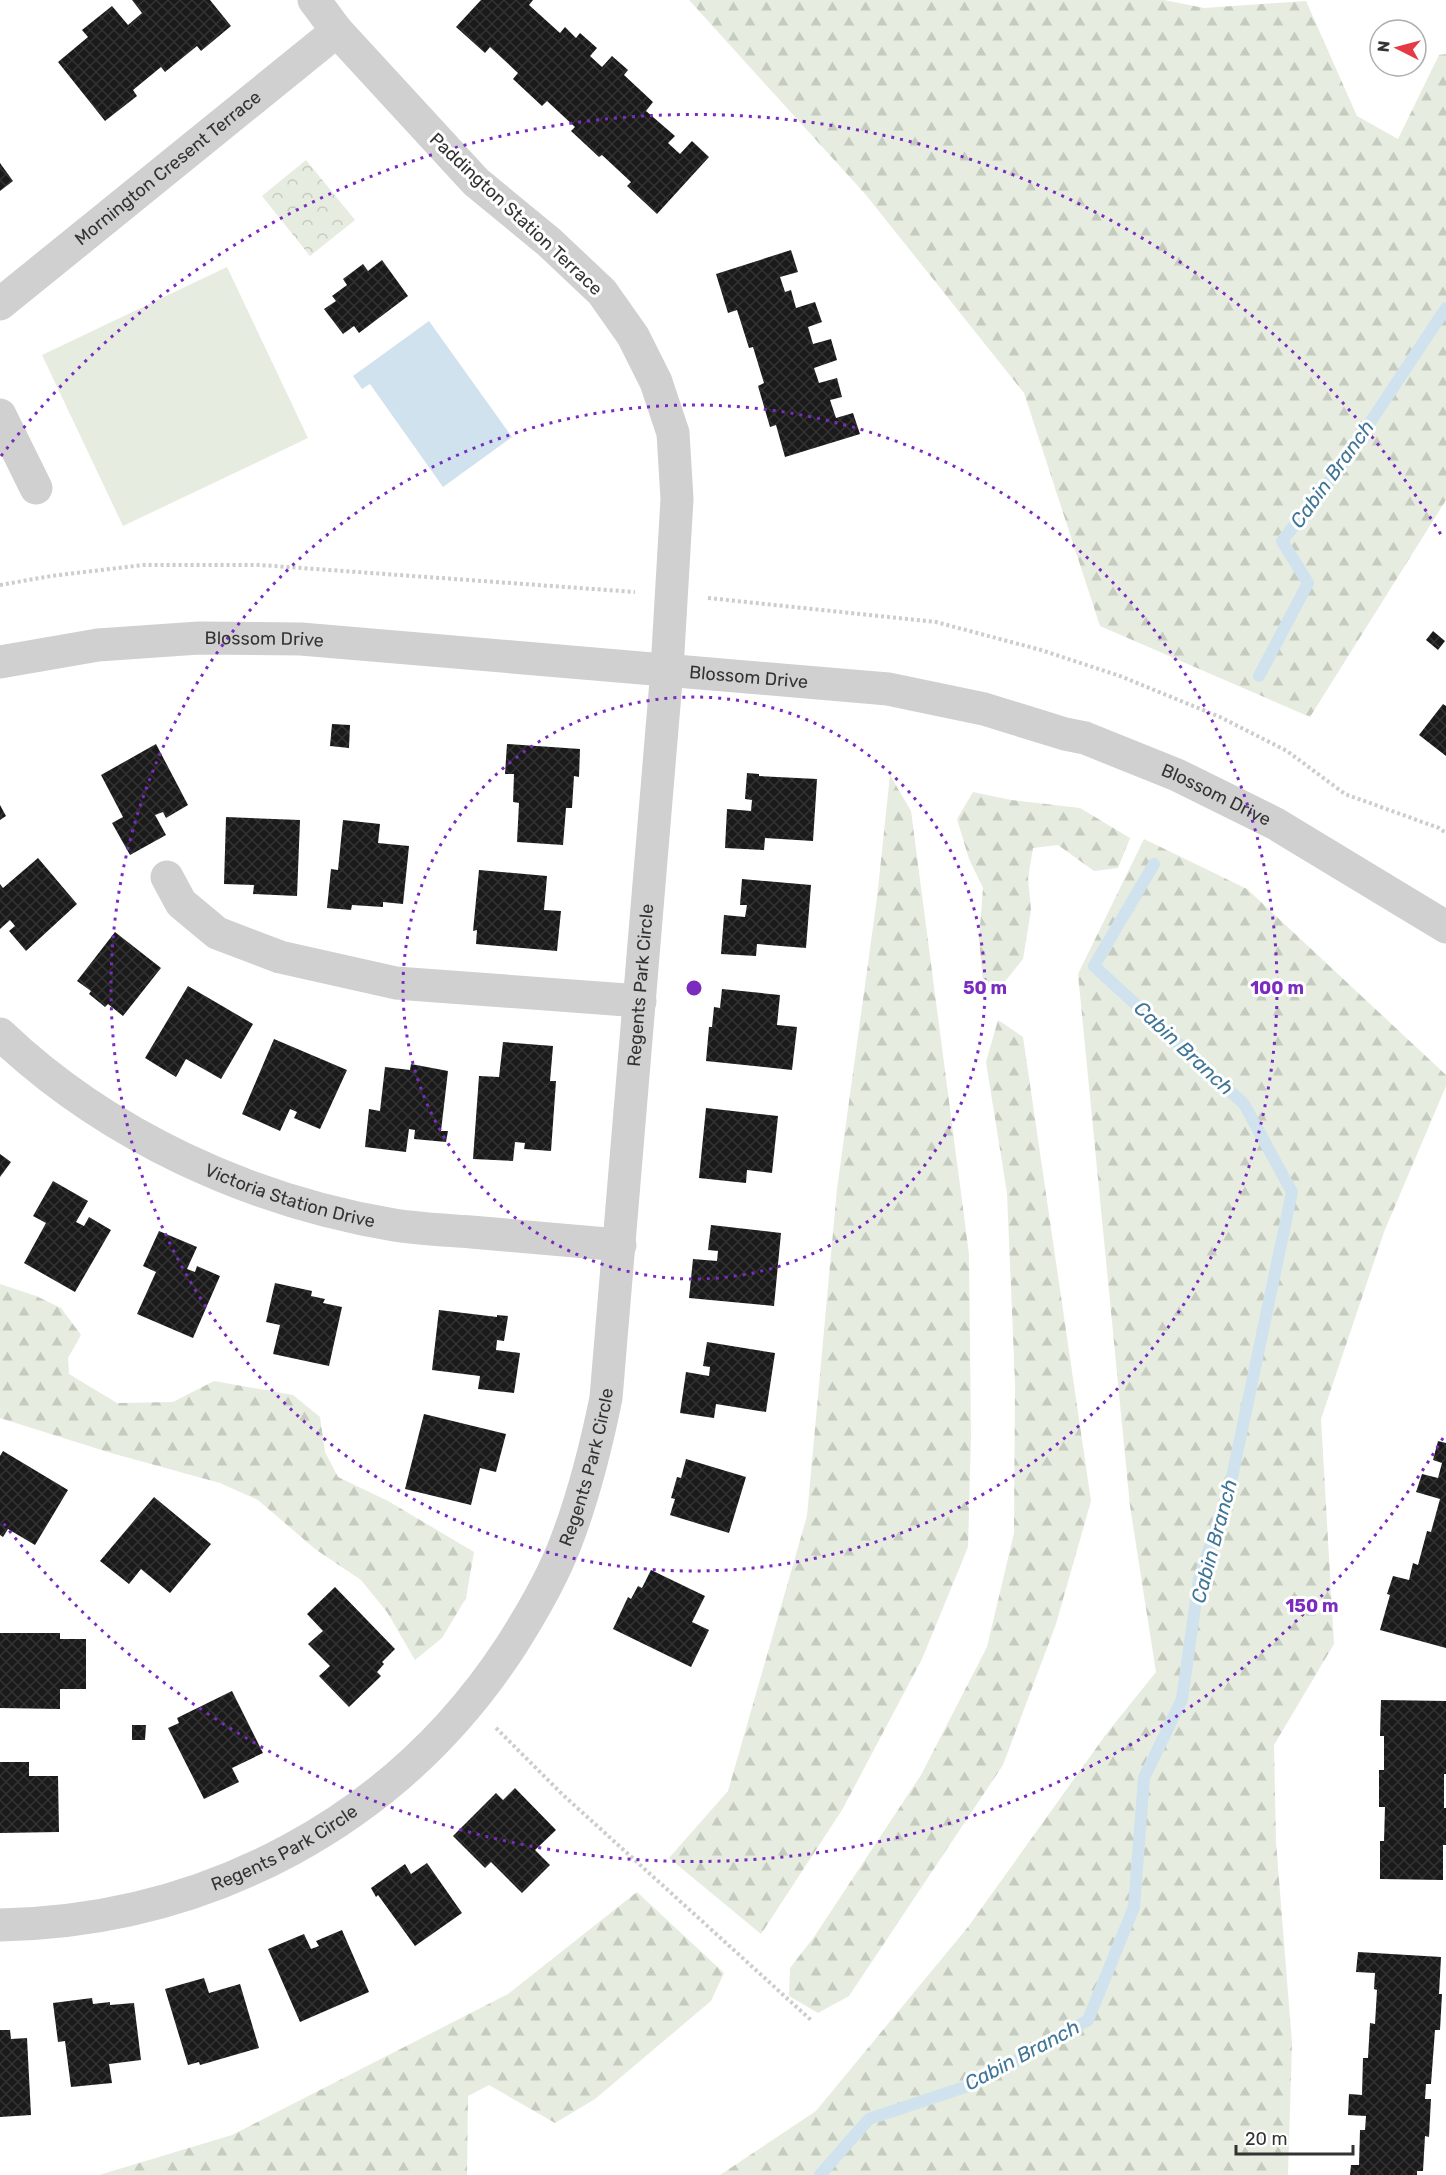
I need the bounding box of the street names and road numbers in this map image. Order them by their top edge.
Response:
street label: Mornington Cresent Terrace [70,86,265,250]
street label: Paddington Station Terrace [425,128,607,300]
street label: Blossom Drive [205,627,325,652]
street label: Blossom Drive [688,661,809,693]
street label: Blossom Drive [1158,759,1275,831]
street label: Regents Park Circle [623,903,658,1067]
street label: Victoria Station Drive [201,1159,377,1232]
street label: Regents Park Circle [554,1387,618,1549]
street label: Regents Park Circle [208,1800,362,1896]

